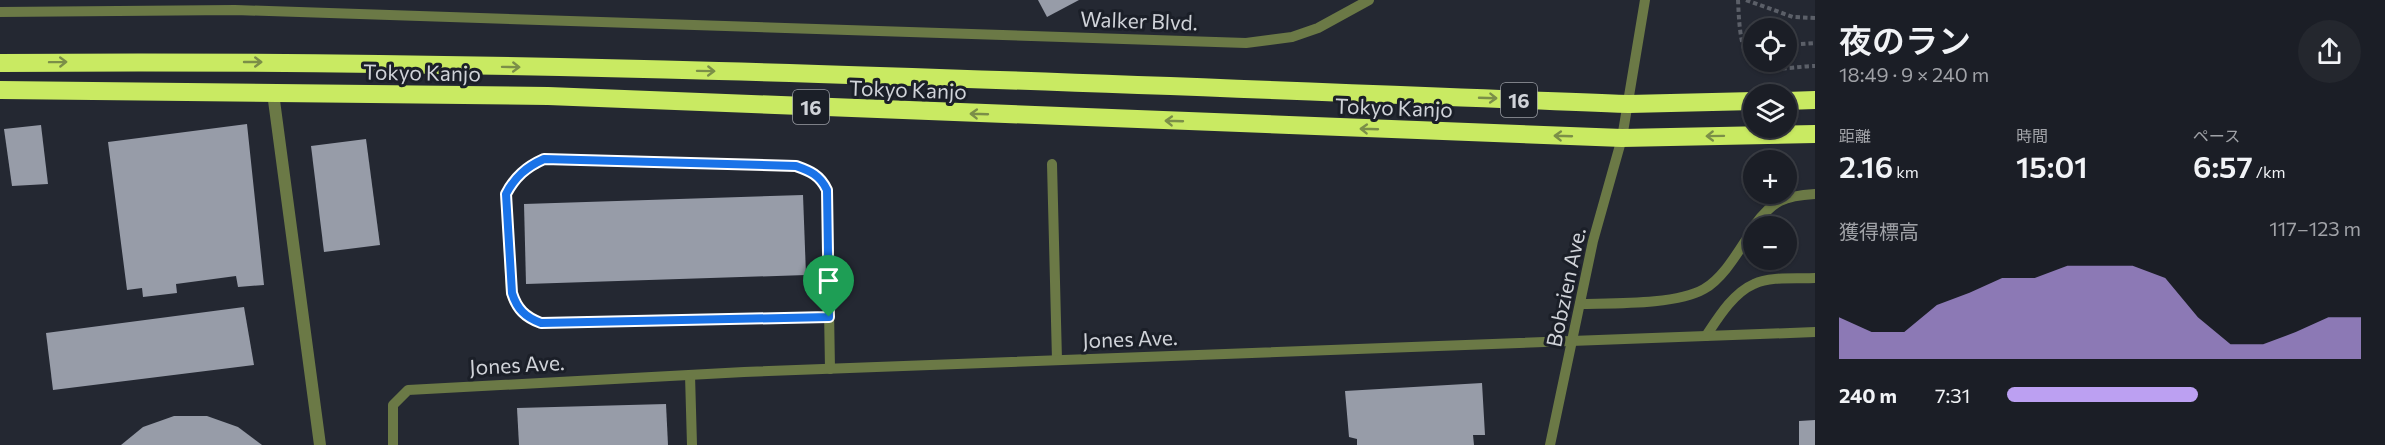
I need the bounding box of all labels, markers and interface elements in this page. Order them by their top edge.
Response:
street label: Walker Blvd. [1080,5,1198,35]
map controls [1743,18,1797,270]
button: locate [1743,18,1797,72]
text: 夜のラン [1839,19,1971,60]
button: share [2298,20,2361,83]
one-way arrow [48,56,68,68]
one-way arrow [243,56,263,68]
street label: Tokyo Kanjo [363,58,481,86]
one-way arrow [501,61,521,72]
text: 18:49 · 9 × 240 m [1839,62,1989,86]
one-way arrow [696,65,716,76]
street label: Tokyo Kanjo [849,74,967,104]
road number: 16 [1501,83,1537,117]
button: layers [1743,84,1797,138]
road number: 16 [793,90,829,124]
street label: Tokyo Kanjo [1335,92,1453,122]
one-way arrow [1477,93,1497,104]
one-way arrow [969,108,989,119]
one-way arrow [1164,116,1184,127]
one-way arrow [1359,123,1379,134]
text: 距離 [1839,126,1871,145]
text: 時間 [2016,126,2048,145]
text: ペース [2193,126,2240,145]
one-way arrow [1554,130,1574,141]
one-way arrow [1705,131,1725,142]
text: 2.16 [1839,147,1893,184]
text: 15:01 [2016,147,2088,184]
text: 6:57 [2193,147,2253,184]
button: + [1743,150,1797,204]
text: km [1893,162,1919,181]
text: /km [2253,162,2286,181]
button: − [1743,216,1797,270]
text: 117–123 m [2269,216,2361,240]
text: 獲得標高 [1839,219,1919,243]
street label: Bobzien Ave. [1540,225,1590,349]
pin [803,255,854,317]
icon: arrive [812,264,845,297]
street label: Jones Ave. [1082,324,1178,352]
street label: Jones Ave. [469,349,565,379]
text: 240 m [1839,383,1897,407]
text: 7:31 [1935,383,1970,407]

